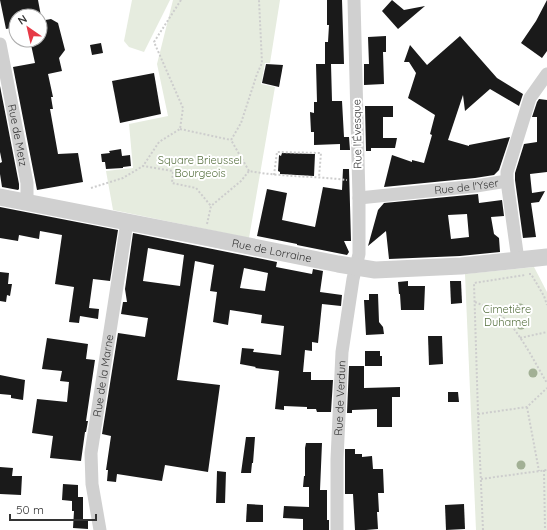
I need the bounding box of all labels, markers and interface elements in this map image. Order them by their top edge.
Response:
north arrow [8,8,48,48]
text: N [15,12,30,28]
street label: Rue l'Évesque [349,99,365,169]
street label: Rue de Metz [5,103,31,168]
park label: Square Brieussel Bourgeois [158,153,242,180]
street label: Rue de l'Yser [434,175,500,197]
street label: Rue de Lorraine [231,236,313,266]
park label: Cimetière Duhamel [483,302,531,329]
street label: Rue de la Marne [90,333,116,418]
street label: Rue de Verdun [331,360,349,436]
scale bar [10,496,96,522]
text: 50 m [16,502,44,517]

